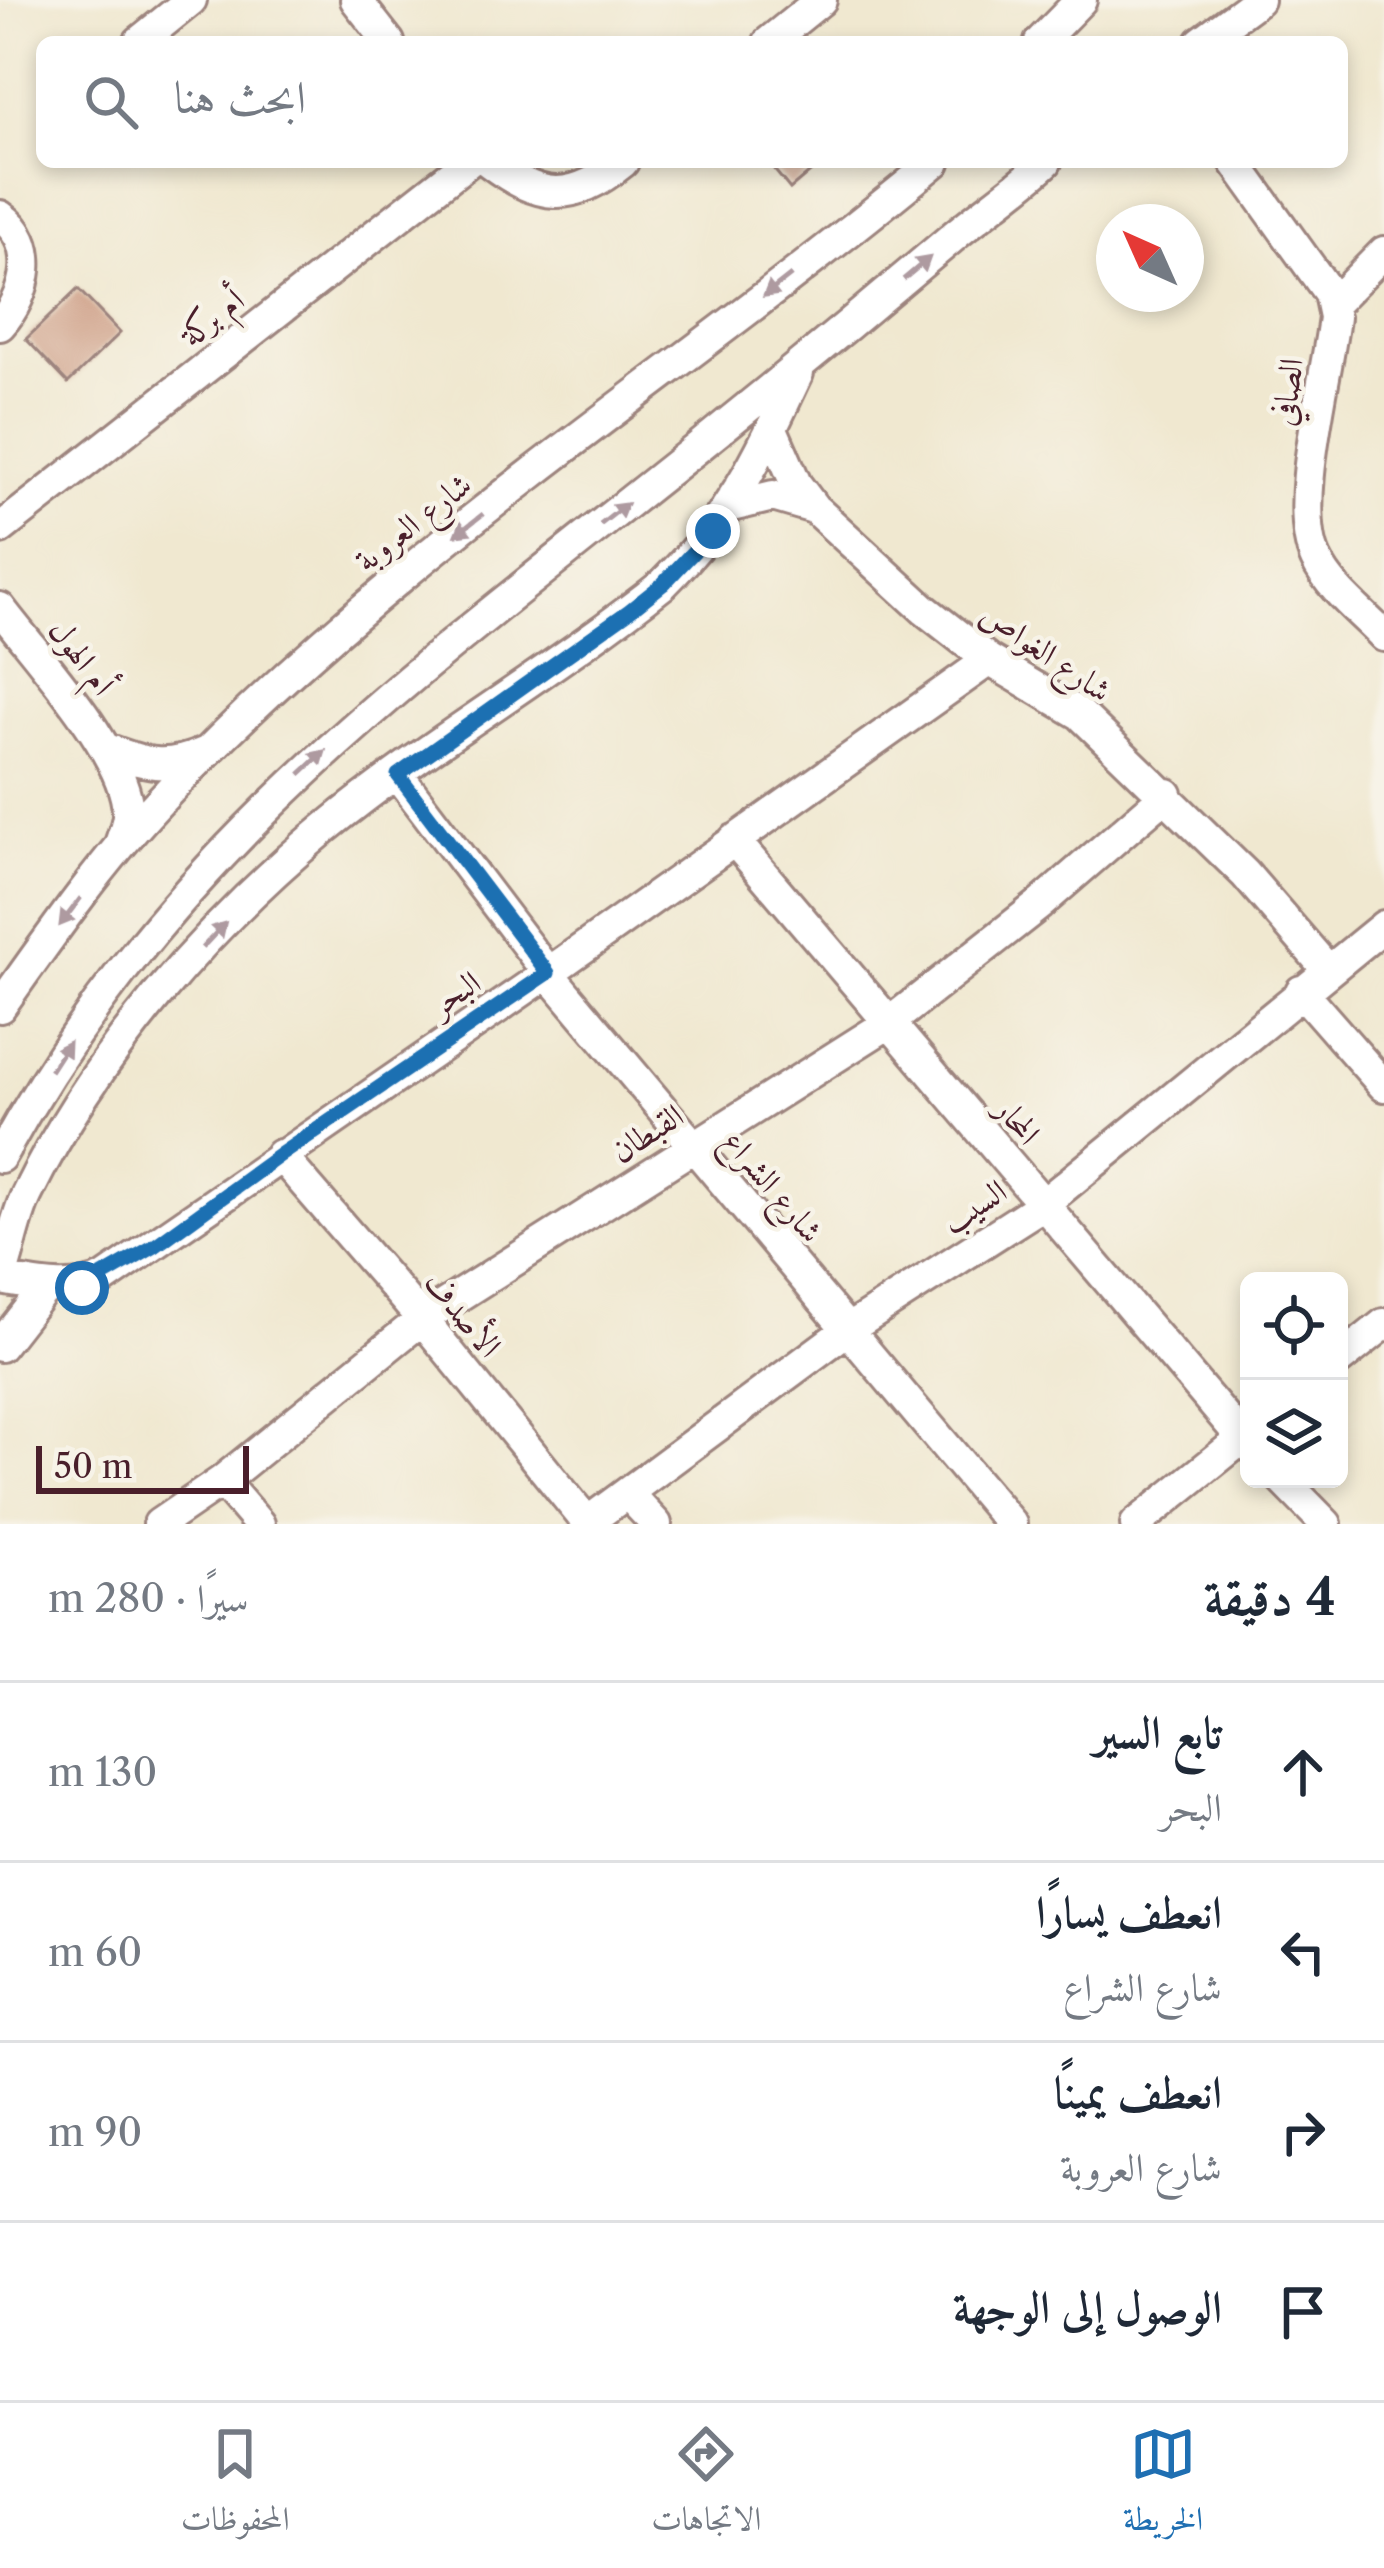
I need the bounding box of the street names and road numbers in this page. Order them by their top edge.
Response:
street label: أم بركة [168,277,258,363]
street label: الصافي [1262,356,1318,429]
street label: شارع العروبة [346,464,485,587]
street label: شارع الغواص [968,593,1119,717]
street label: أم الهول [33,609,127,709]
street label: البحر [419,961,489,1027]
street label: المحار [985,1087,1049,1153]
street label: القبطان [603,1095,691,1171]
street label: شارع الشراع [708,1121,832,1256]
street label: السيب [934,1170,1015,1243]
street label: الأصدف [415,1261,512,1365]

